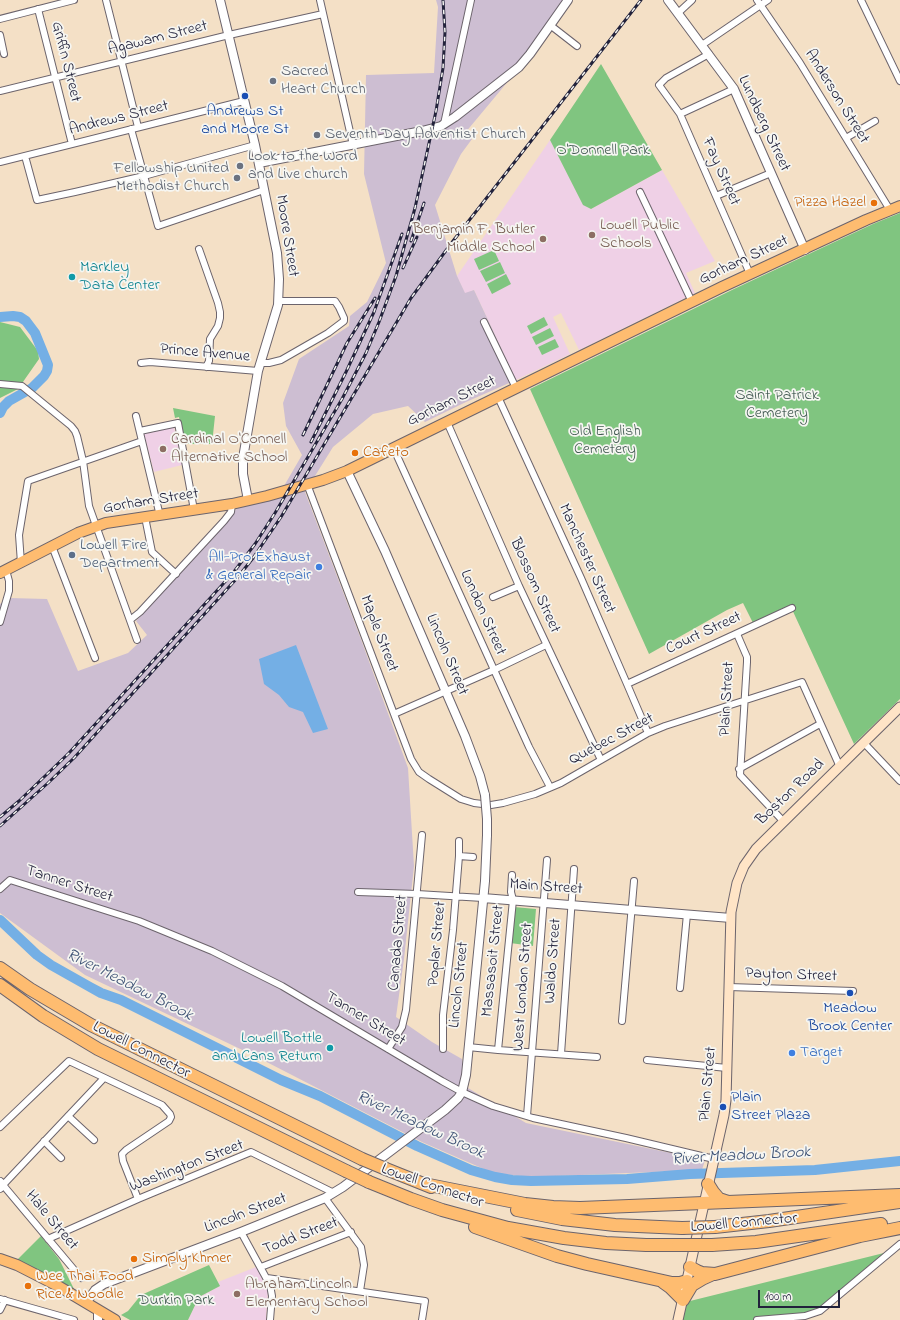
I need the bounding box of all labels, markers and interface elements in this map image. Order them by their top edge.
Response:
street label: Agawam Street [106,17,210,61]
street label: Griffin Street [46,20,84,104]
street label: Anderson Street [799,46,873,148]
place label: Sacred Heart Church [281,62,366,100]
street label: Lundberg Street [732,73,794,175]
marker: Sacred Heart Church [268,76,278,86]
marker: Andrews St and Moore St [240,91,250,101]
street label: Andrews Street [67,97,171,141]
place label: Andrews St and Moore St [201,102,289,140]
place label: Seventh Day Adventist Church [325,125,526,145]
marker: Seventh Day Adventist Church [312,130,322,140]
street label: Fay Street [697,135,743,209]
park label: O'Donnell Park [556,141,650,161]
place label: Look to the Word and Live church [248,147,358,185]
place label: Fellowship United Methodist Church [114,159,229,197]
marker: Look to the Word and Live church [235,161,245,171]
marker: Fellowship United Methodist Church [232,173,242,183]
place label: Pizza Hazel [794,193,866,213]
street label: Moore Street [270,194,302,278]
marker: Pizza Hazel [869,198,879,208]
place label: Lowell Public Schools [600,216,679,254]
place label: Benjamin F. Butler Middle School [412,220,535,258]
marker: Lowell Public Schools [587,230,597,240]
street label: Gorham Street [696,232,792,290]
marker: Benjamin F. Butler Middle School [538,234,548,244]
place label: Markley Data Center [80,258,160,296]
marker: Markley Data Center [67,272,77,282]
street label: Prince Avenue [159,341,251,367]
street label: Gorham Street [405,372,499,432]
park label: Saint Patrick Cemetery [735,386,819,424]
park label: Old English Cemetery [569,422,641,460]
place label: Cardinal O'Connell Alternative School [171,430,287,468]
place label: Cafeto [363,443,409,463]
marker: Cardinal O'Connell Alternative School [158,444,168,454]
marker: Cafeto [350,448,360,458]
street label: Gorham Street [102,485,200,519]
street label: Manchester Street [553,501,619,617]
street label: Blossom Street [504,535,564,637]
place label: Lowell Fire Department [80,536,159,574]
place label: All-Pro Exhaust & General Repair [206,548,311,586]
marker: Lowell Fire Department [67,550,77,560]
marker: All-Pro Exhaust & General Repair [314,562,324,572]
street label: London Street [455,567,509,659]
street label: Maple Street [355,593,401,675]
street label: Court Street [663,608,745,660]
street label: Lincoln Street [420,611,472,699]
street label: Plain Street [716,661,740,737]
street label: Quebec Street [566,710,658,770]
street label: Boston Road [753,756,829,830]
street label: Tanner Street [23,862,115,908]
street label: Main Street [509,876,583,900]
street label: Canada Street [385,894,413,992]
street label: Poplar Street [425,901,451,987]
street label: Massasoit Street [479,904,509,1018]
street label: Waldo Street [541,918,567,1004]
street label: West London Street [510,922,538,1052]
street label: Lincoln Street [446,941,474,1029]
water label: River Meadow Brook [62,945,196,1027]
street label: Payton Street [745,965,837,987]
marker: Meadow Brook Center [845,988,855,998]
street label: Tanner Street [321,989,409,1051]
place label: Meadow Brook Center [808,999,892,1037]
street label: Lowell Connector [89,1018,193,1084]
place label: Lowell Bottle and Cans Return [212,1029,322,1067]
marker: Lowell Bottle and Cans Return [325,1043,335,1053]
place label: Target [800,1043,843,1063]
street label: Plain Street [696,1046,722,1122]
marker: Target [787,1048,797,1058]
water label: River Meadow Brook [353,1087,487,1165]
place label: Plain Street Plaza [731,1088,810,1126]
marker: Plain Street Plaza [718,1102,728,1112]
street label: Washington Street [127,1136,247,1198]
water label: River Meadow Brook [671,1143,811,1171]
street label: Lowell Connector [378,1160,486,1214]
street label: Hale Street [20,1187,82,1255]
street label: Lincoln Street [202,1190,290,1238]
street label: Lowell Connector [690,1210,798,1238]
street label: Todd Street [261,1214,341,1260]
place label: Simply Khmer [142,1249,231,1269]
marker: Simply Khmer [129,1254,139,1264]
place label: Wee Thai Food Rice & Noodle [36,1267,134,1305]
place label: Abraham Lincoln Elementary School [245,1275,368,1313]
marker: Wee Thai Food Rice & Noodle [23,1281,33,1291]
scale bar [760,1282,842,1308]
text: 100 m [765,1288,792,1306]
marker: Abraham Lincoln Elementary School [232,1289,242,1299]
park label: Durkin Park [138,1291,214,1311]

